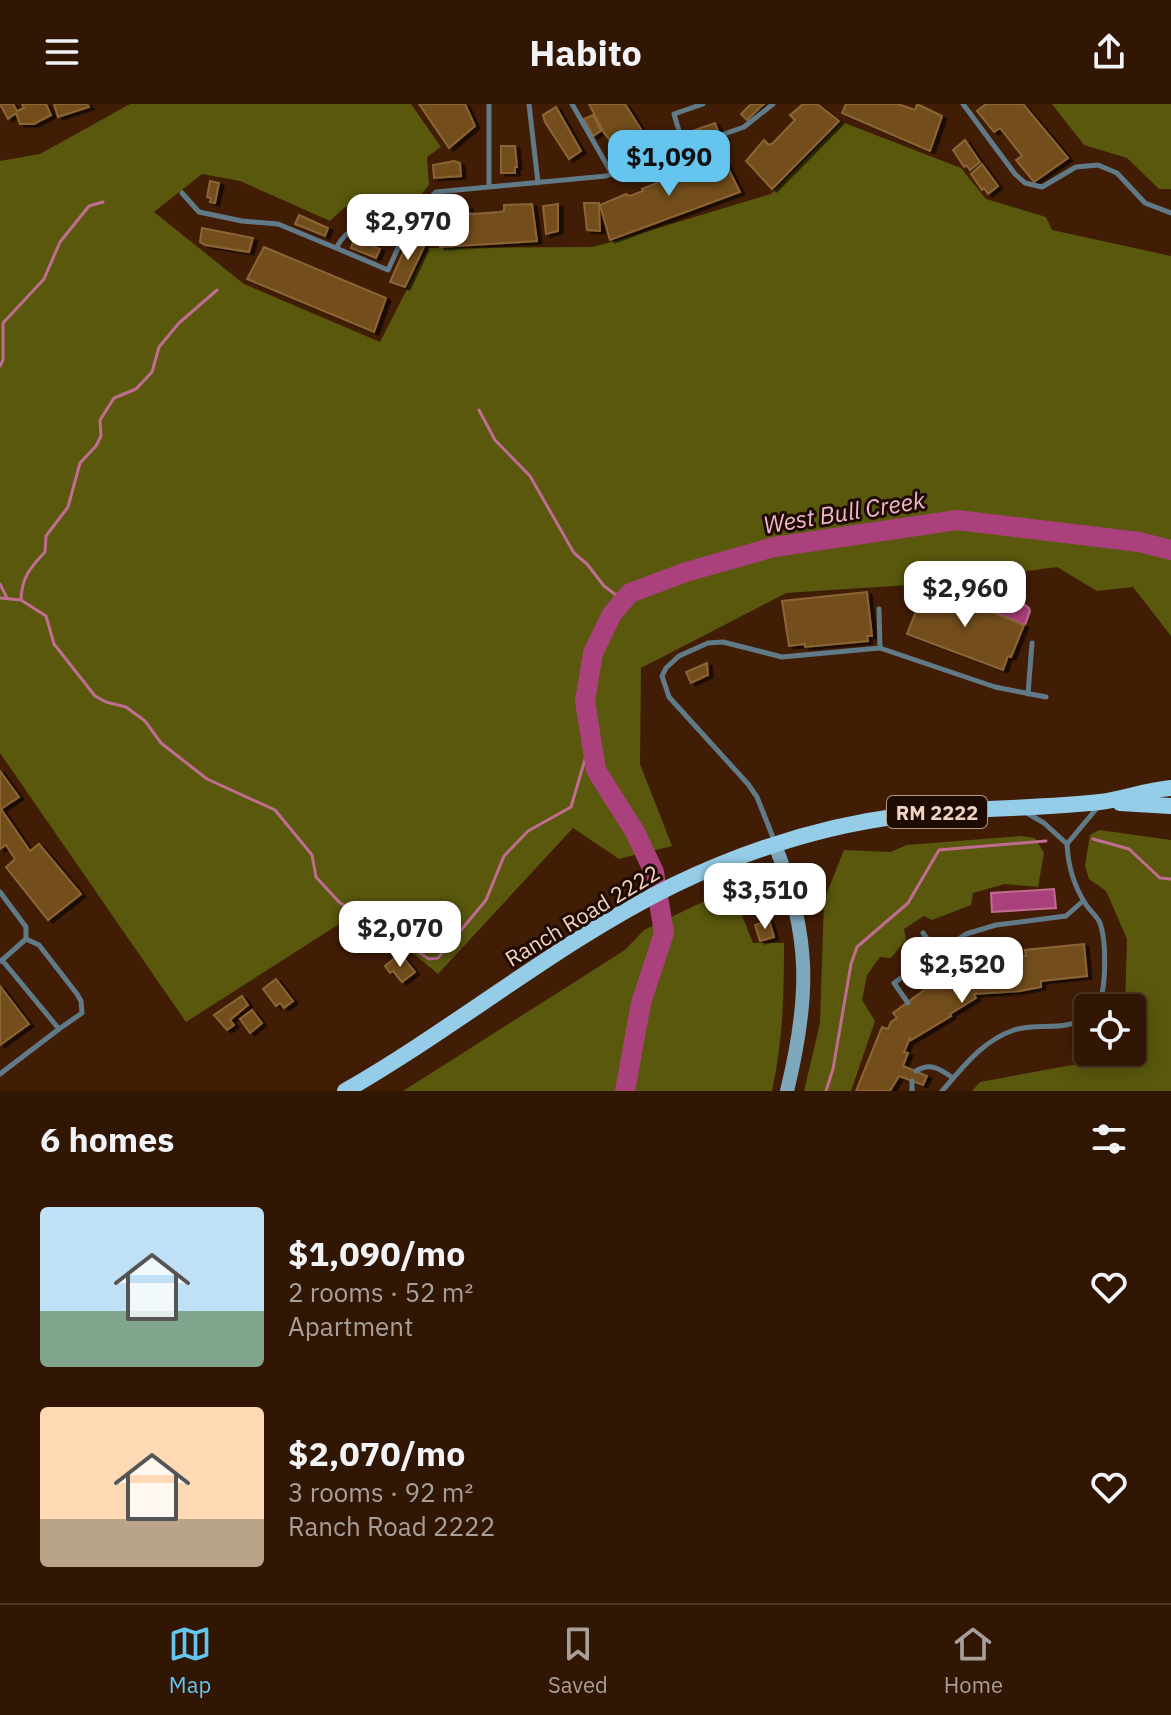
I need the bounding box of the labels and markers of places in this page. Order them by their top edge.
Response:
pin: $1,090 [604,130,734,198]
pin: $2,970 [343,194,473,262]
pin: $2,960 [900,561,1030,629]
pin: $3,510 [700,863,830,931]
pin: $2,070 [335,901,465,969]
pin: $2,520 [897,937,1027,1005]

